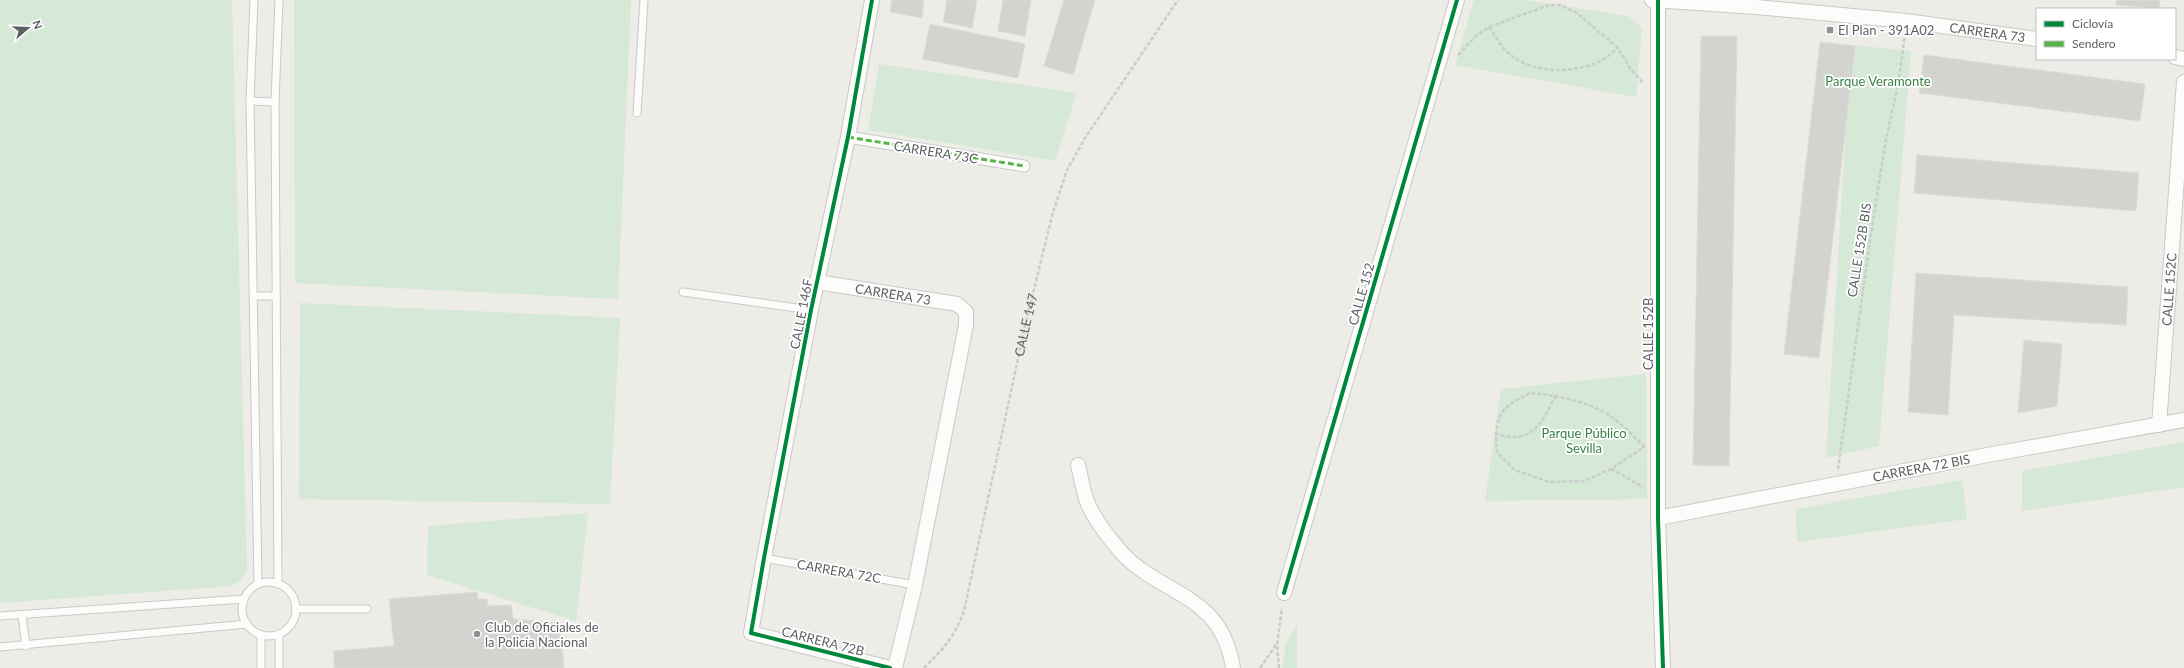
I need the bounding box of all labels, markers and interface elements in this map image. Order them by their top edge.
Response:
north arrow [8,8,48,48]
legend [2036,8,2176,60]
text: Ciclovía [2072,16,2113,31]
text: N [30,18,45,31]
street label: CARRERA 73 [1948,19,2026,45]
place label: El Plan - 391A02 [1838,22,1934,38]
marker: El Plan - 391A02 [1825,25,1835,35]
text: Sendero [2072,36,2116,51]
park label: Parque Veramonte [1825,73,1931,89]
street label: CARRERA 73C [893,137,979,167]
street label: CALLE 152B BIS [1844,202,1874,298]
street label: CALLE 152C [2158,252,2180,326]
street label: CALLE 152 [1344,261,1378,327]
street label: CALLE 146F [786,277,816,351]
street label: CARRERA 73 [854,280,932,308]
street label: CALLE 147 [1011,291,1041,358]
street label: CALLE 152B [1640,298,1656,370]
park label: Parque Público Sevilla [1541,425,1627,456]
street label: CARRERA 72 BIS [1871,451,1971,485]
street label: CARRERA 72C [796,556,882,586]
place label: Club de Oficiales de la Policía Nacional [485,619,599,650]
street label: CARRERA 72B [780,623,866,659]
marker: Club de Oficiales de la Policía Nacional [472,629,482,639]

